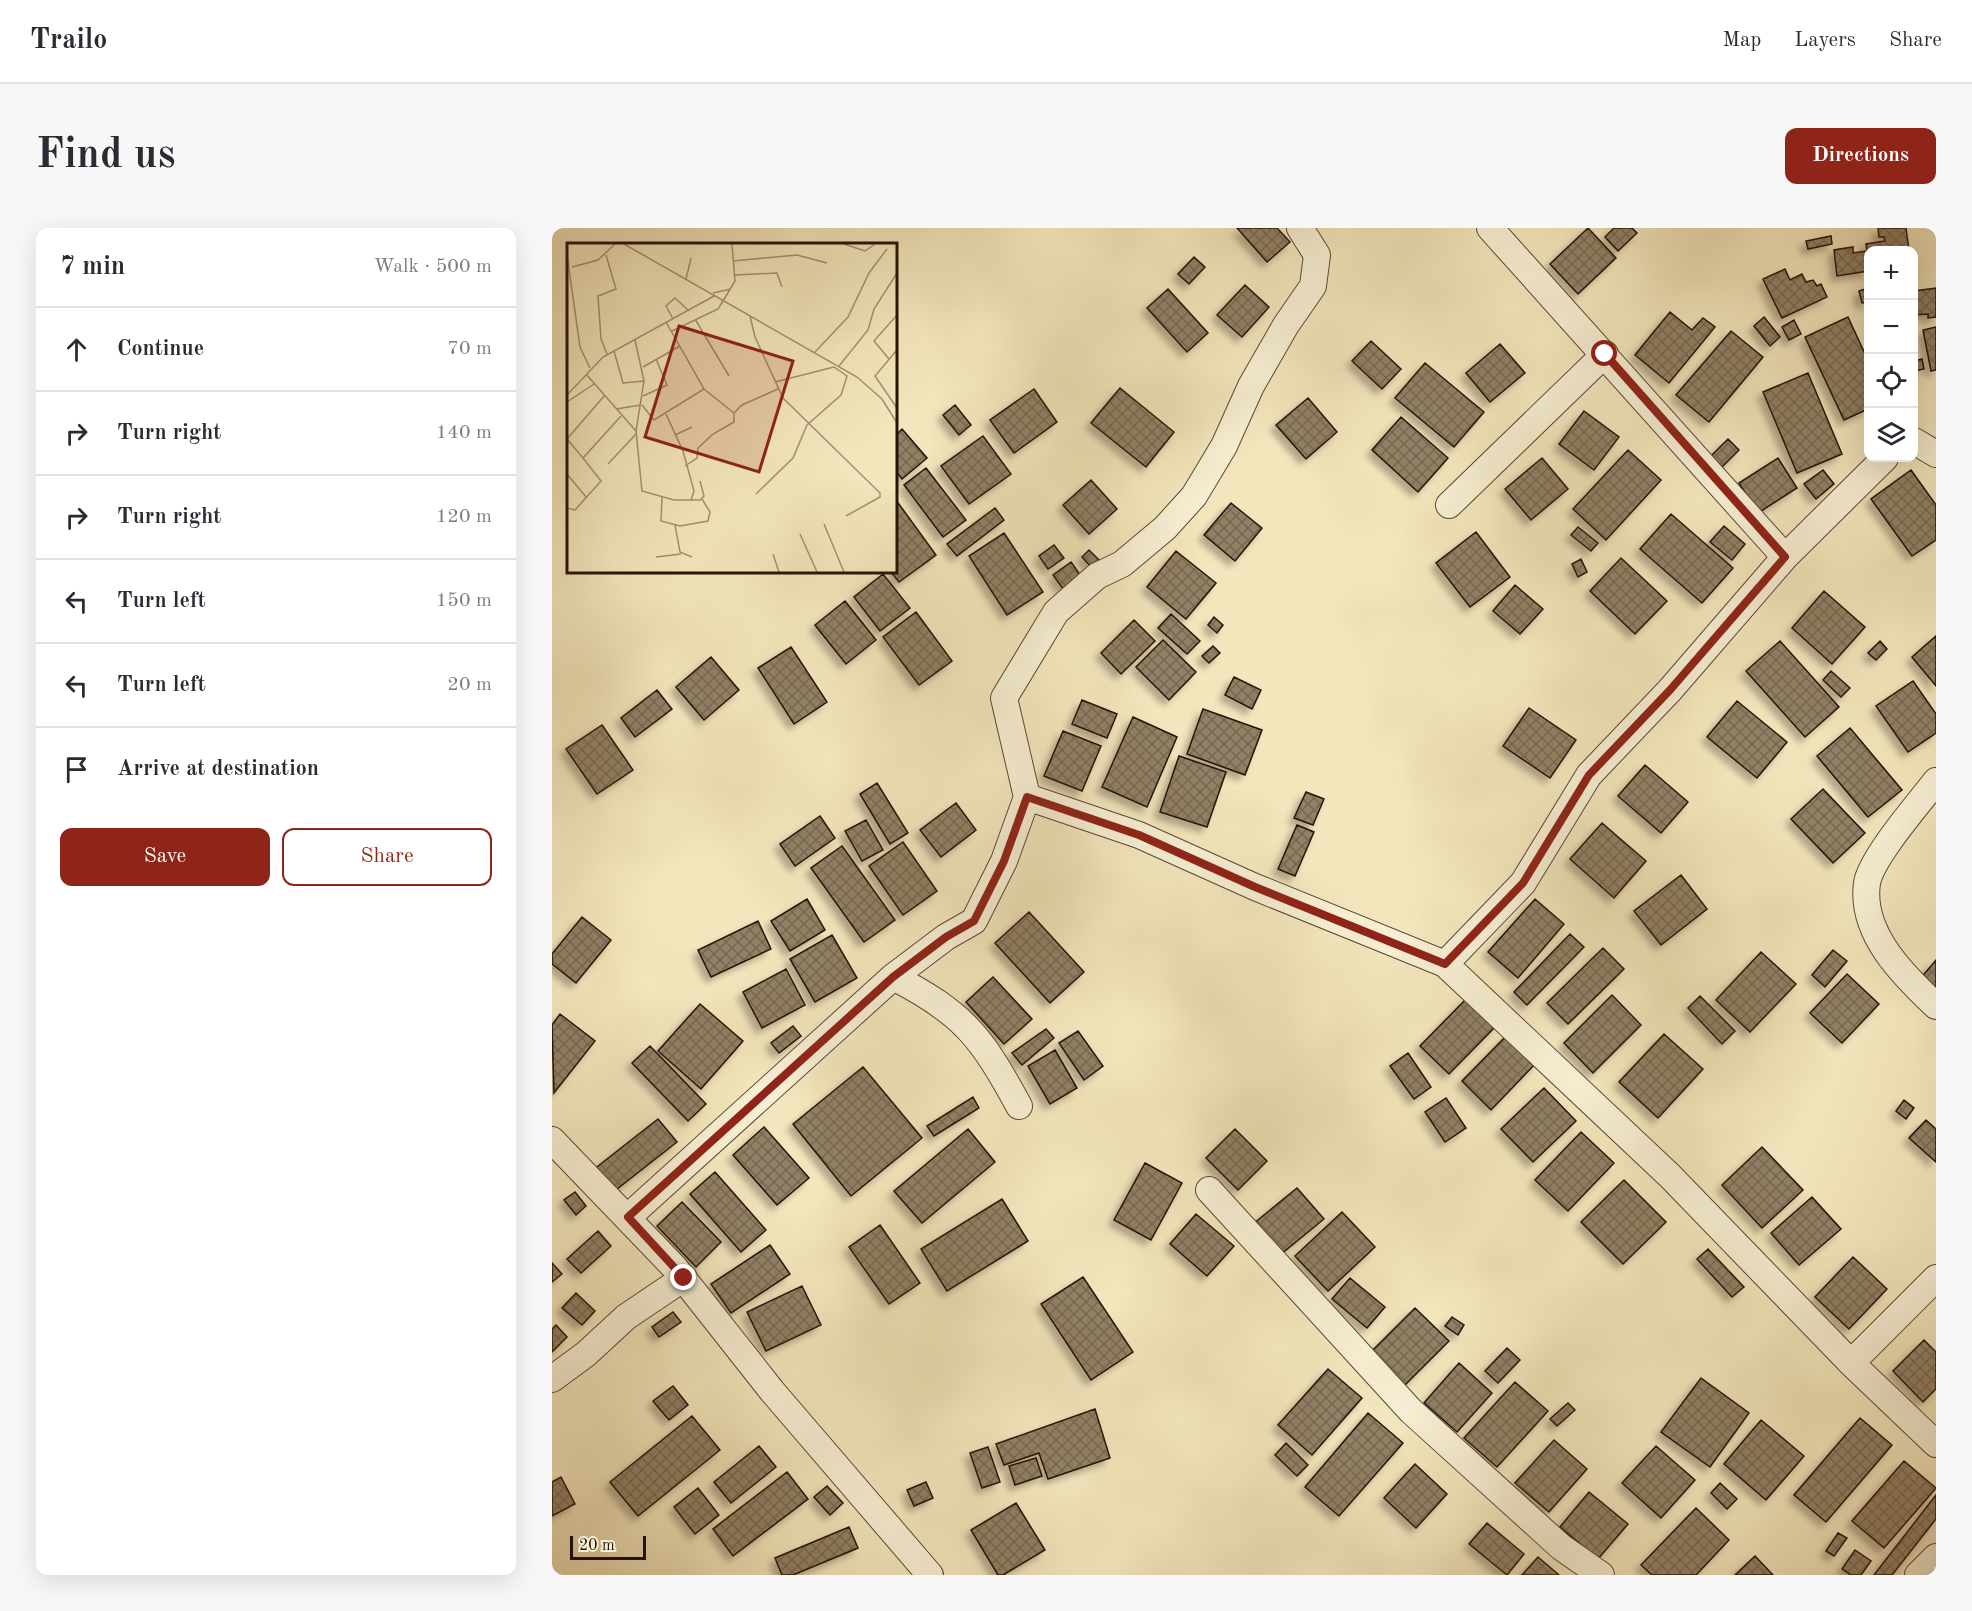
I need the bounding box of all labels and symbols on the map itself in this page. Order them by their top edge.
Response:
inset map [567,243,897,573]
route start [1591,340,1617,366]
route end [670,1264,696,1290]
scale bar [570,1533,646,1560]

